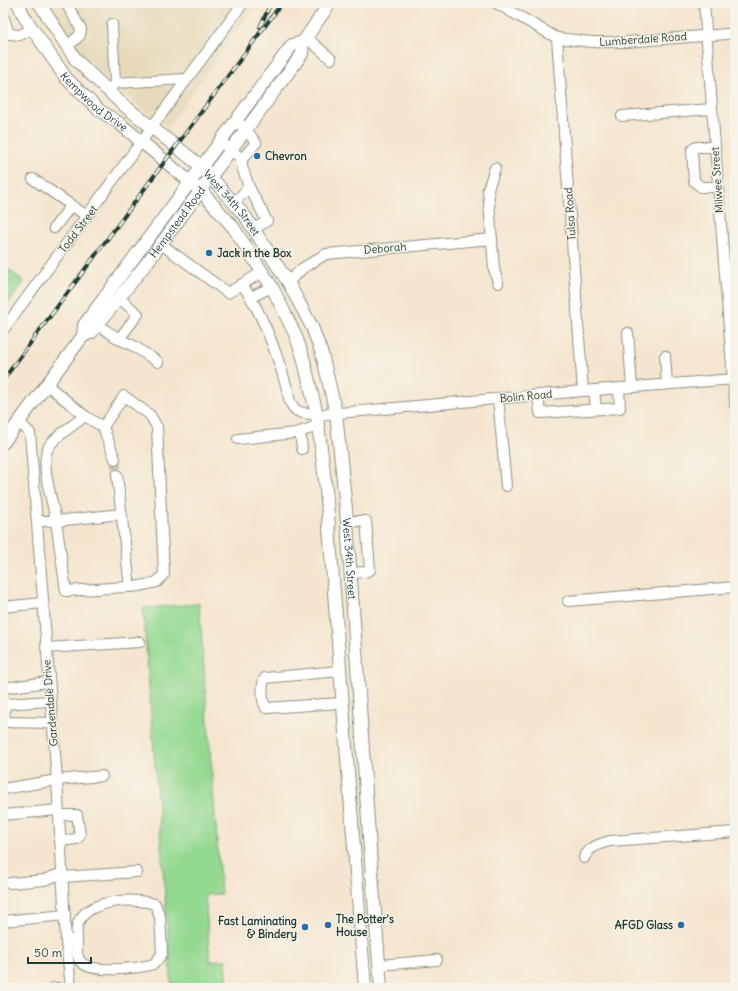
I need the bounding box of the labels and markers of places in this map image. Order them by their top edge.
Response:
place label: Chevron [265,149,307,163]
marker: Chevron [252,151,262,161]
place label: Jack in the Box [217,246,292,260]
marker: Jack in the Box [204,248,214,258]
place label: The Potter's House [336,912,394,939]
place label: Fast Laminating & Bindery [218,914,297,942]
place label: AFGD Glass [615,918,673,932]
marker: The Potter's House [323,920,333,930]
marker: AFGD Glass [676,920,686,930]
marker: Fast Laminating & Bindery [300,922,310,932]

